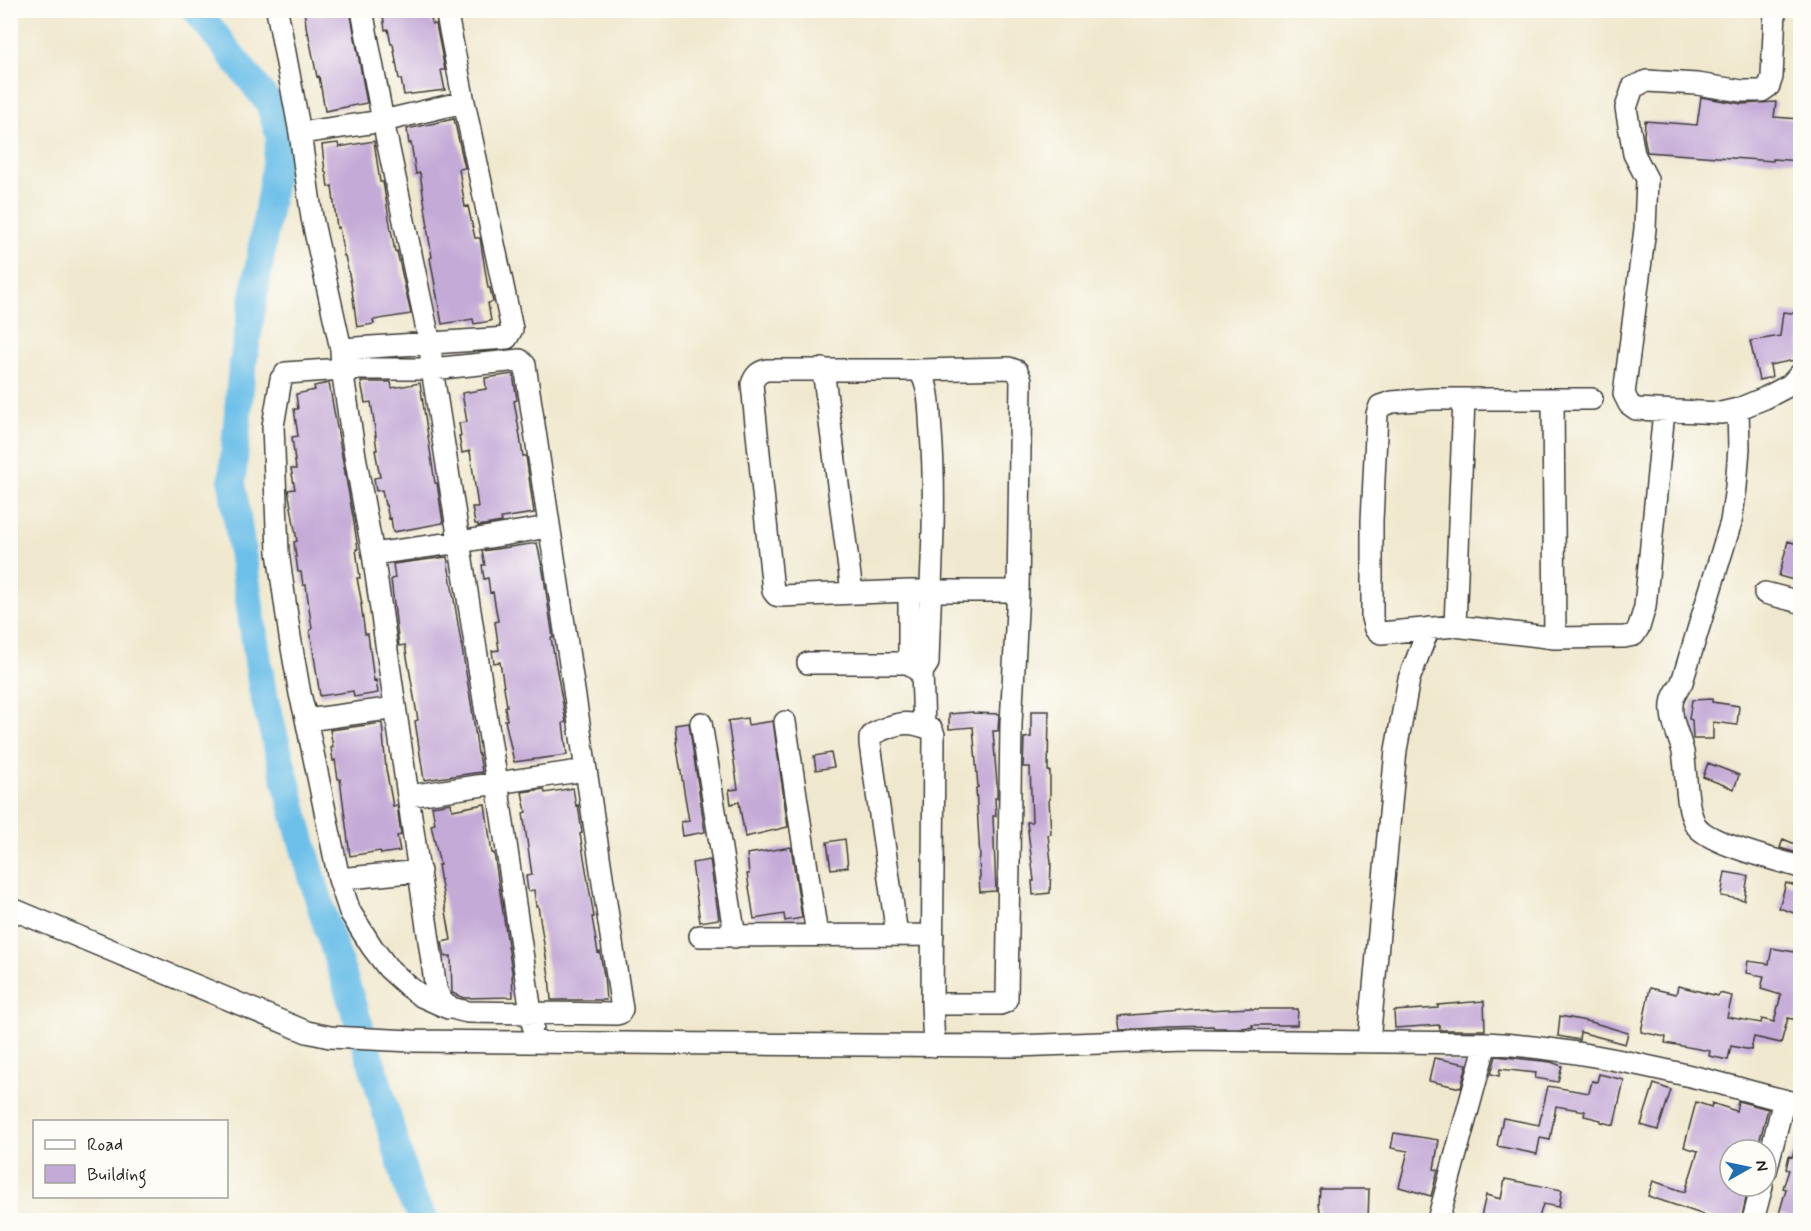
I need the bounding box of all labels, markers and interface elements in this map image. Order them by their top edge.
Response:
legend [33,1120,228,1198]
text: Road [87,1133,123,1157]
north arrow [1718,1138,1778,1198]
text: N [1750,1159,1773,1173]
text: Building [87,1163,147,1189]

